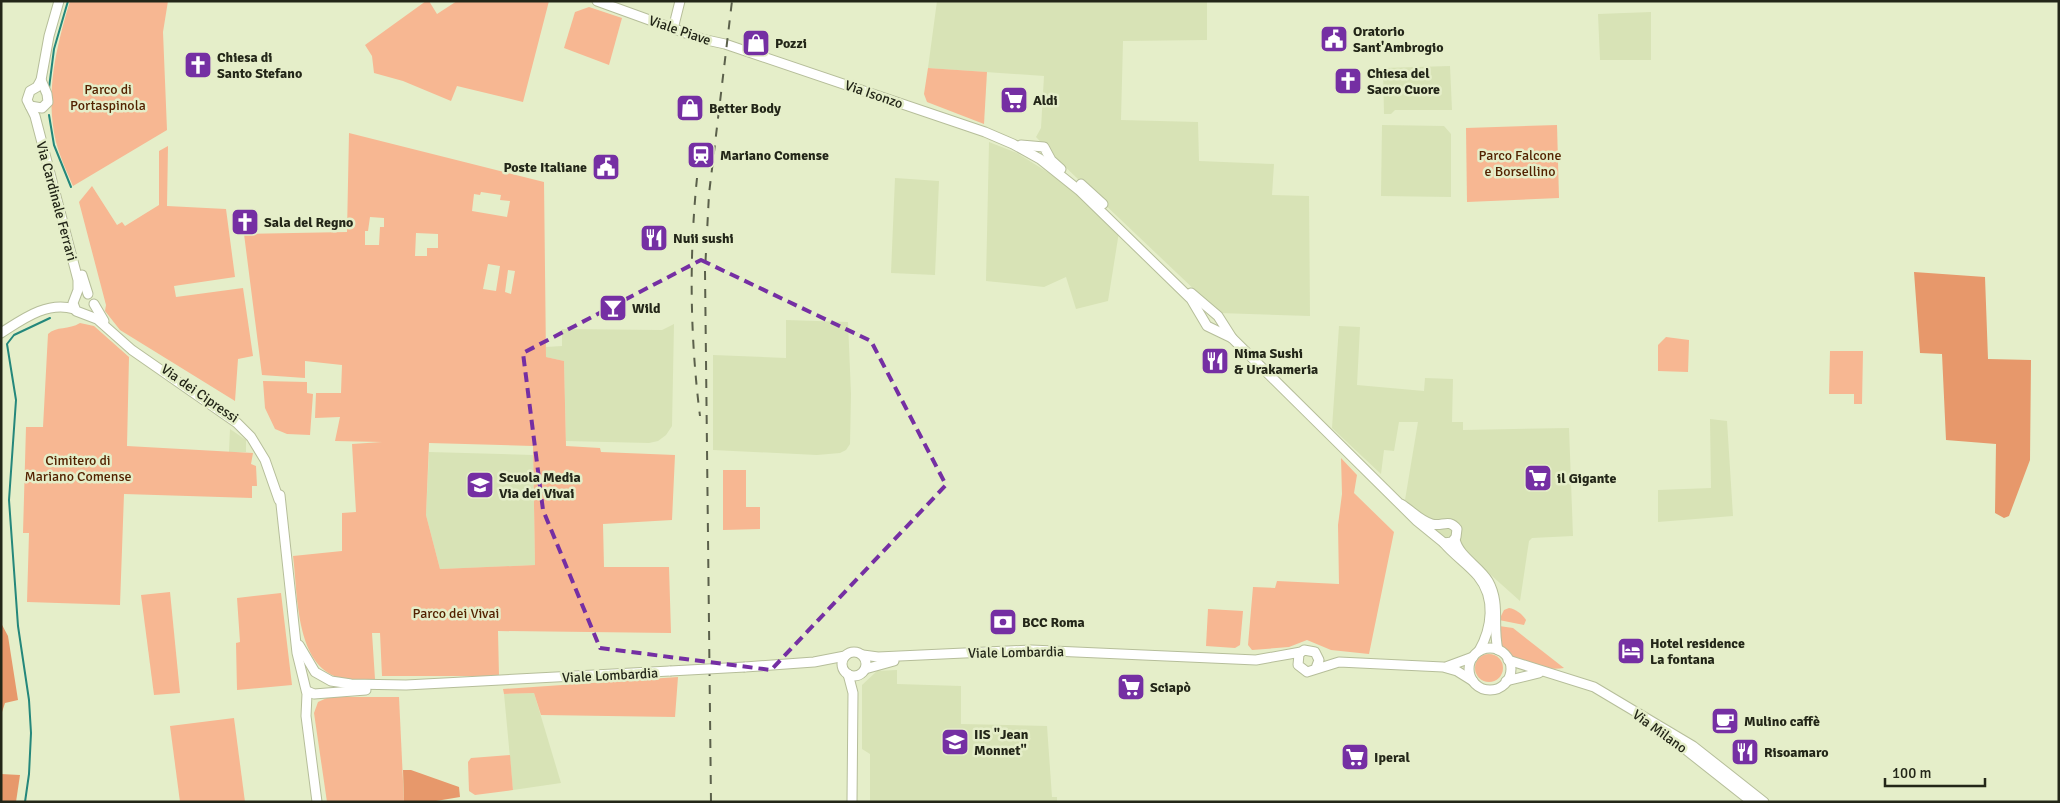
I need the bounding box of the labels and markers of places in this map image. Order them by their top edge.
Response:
place label: Oratorio Sant'Ambrogio [1353,23,1444,56]
public building icon: Oratorio Sant'Ambrogio [1319,24,1349,54]
shop icon: Pozzi [741,28,771,58]
place label: Pozzi [775,35,807,52]
place label: Chiesa di Santo Stefano [217,49,302,82]
church icon: Chiesa di Santo Stefano [183,50,213,80]
place label: Chiesa del Sacro Cuore [1367,65,1440,98]
church icon: Chiesa del Sacro Cuore [1333,66,1363,96]
supermarket icon: Aldi [999,85,1029,115]
place label: Aldi [1033,92,1058,109]
shop icon: Better Body [675,93,705,123]
place label: Better Body [709,100,781,117]
station icon: Mariano Comense [686,140,716,170]
place label: Mariano Comense [720,147,829,164]
public building icon: Poste Italiane [591,152,621,182]
place label: Poste Italiane [503,159,587,176]
church icon: Sala del Regno [230,207,260,237]
place label: Sala del Regno [264,214,353,231]
restaurant icon: Nuii sushi [639,223,669,253]
place label: Nuii sushi [673,230,734,247]
bar icon: Wild [598,293,628,323]
place label: Wild [632,300,661,317]
place label: Nima Sushi & Urakameria [1234,345,1318,378]
restaurant icon: Nima Sushi & Urakameria [1200,346,1230,376]
supermarket icon: il Gigante [1523,463,1553,493]
place label: Scuola Media Via dei Vivai [499,469,581,502]
school or university icon: Scuola Media Via dei Vivai [465,470,495,500]
place label: il Gigante [1557,470,1616,487]
bank icon: BCC Roma [988,607,1018,637]
place label: BCC Roma [1022,614,1085,631]
place label: Hotel residence La fontana [1650,635,1745,668]
hotel icon: Hotel residence La fontana [1616,636,1646,666]
supermarket icon: Sciapò [1116,672,1146,702]
place label: Sciapò [1150,679,1191,696]
cafe icon: Mulino caffè [1710,706,1740,736]
place label: Mulino caffè [1744,713,1820,730]
place label: IIS "Jean Monnet" [974,726,1029,759]
school or university icon: IIS "Jean Monnet" [940,727,970,757]
restaurant icon: Risoamaro [1730,737,1760,767]
supermarket icon: Iperal [1340,742,1370,772]
place label: Risoamaro [1764,744,1829,761]
place label: Iperal [1374,749,1410,766]

